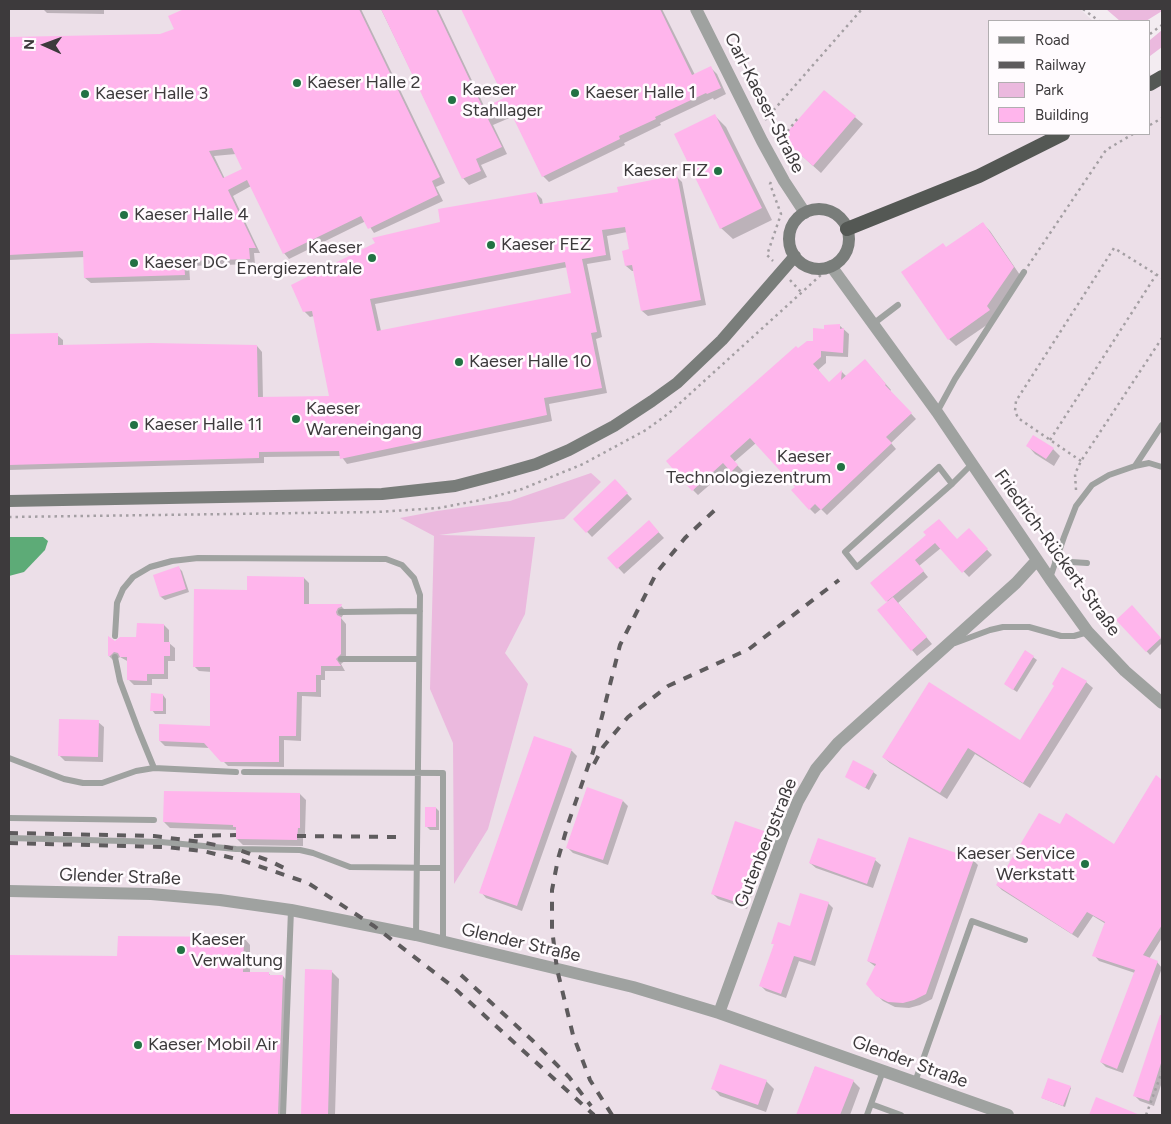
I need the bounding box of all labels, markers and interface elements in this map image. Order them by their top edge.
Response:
north arrow [20,20,70,70]
legend [988,20,1151,135]
street label: Carl-Kaeser-Straße [719,29,809,177]
text: Road [1035,31,1070,49]
text: N [21,39,38,50]
text: Railway [1035,56,1086,74]
place label: Kaeser Halle 2 [307,72,421,94]
marker: Kaeser Halle 2 [291,77,303,89]
place label: Kaeser Stahllager [462,79,543,122]
text: Park [1035,81,1064,99]
place label: Kaeser Halle 1 [585,82,696,104]
place label: Kaeser Halle 3 [95,83,208,105]
marker: Kaeser Halle 1 [569,87,581,99]
marker: Kaeser Halle 3 [79,88,91,100]
marker: Kaeser Stahllager [446,94,458,106]
text: Building [1035,106,1089,124]
place label: Kaeser FIZ [623,160,708,182]
marker: Kaeser FIZ [712,165,724,177]
place label: Kaeser Halle 4 [134,204,249,226]
marker: Kaeser Halle 4 [118,209,130,221]
place label: Kaeser FEZ [501,234,592,256]
place label: Kaeser Energiezentrale [236,237,362,280]
marker: Kaeser FEZ [485,239,497,251]
place label: Kaeser DC [144,252,228,274]
marker: Kaeser Energiezentrale [366,252,378,264]
marker: Kaeser DC [128,257,140,269]
place label: Kaeser Halle 10 [469,351,591,373]
marker: Kaeser Halle 10 [453,356,465,368]
place label: Kaeser Wareneingang [306,398,422,440]
marker: Kaeser Wareneingang [290,413,302,425]
place label: Kaeser Halle 11 [144,414,262,436]
marker: Kaeser Halle 11 [128,419,140,431]
place label: Kaeser Technologiezentrum [666,446,831,488]
marker: Kaeser Technologiezentrum [835,461,847,473]
street label: Friedrich-Rückert-Straße [989,465,1125,641]
street label: Gutenbergstraße [730,775,802,911]
place label: Kaeser Service Werkstatt [956,843,1075,886]
marker: Kaeser Service Werkstatt [1079,858,1091,870]
street label: Glender Straße [59,864,181,890]
street label: Glender Straße [459,919,583,967]
place label: Kaeser Verwaltung [191,929,283,972]
marker: Kaeser Verwaltung [175,944,187,956]
street label: Glender Straße [849,1031,971,1093]
place label: Kaeser Mobil Air [148,1034,278,1056]
marker: Kaeser Mobil Air [132,1039,144,1051]

